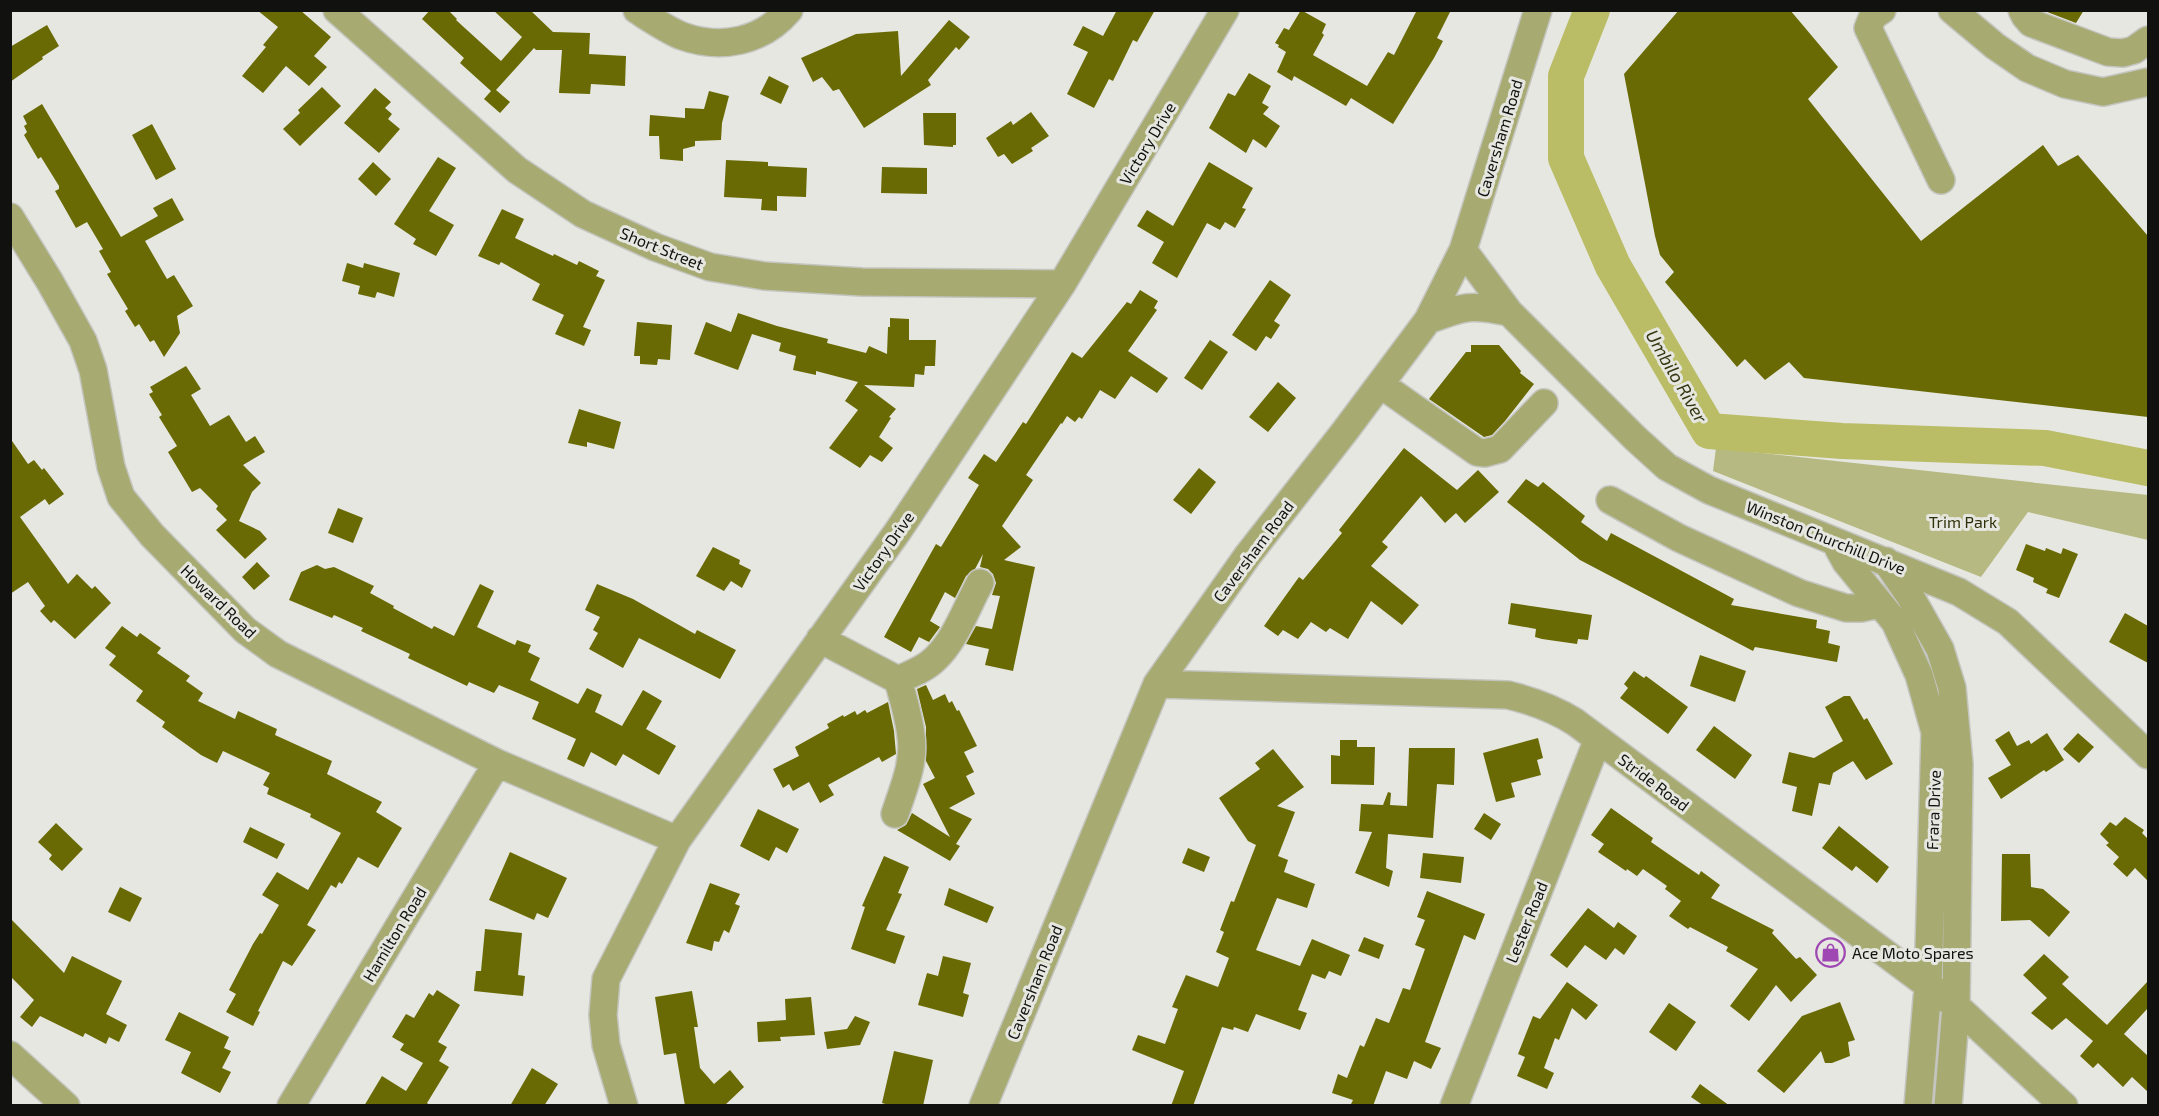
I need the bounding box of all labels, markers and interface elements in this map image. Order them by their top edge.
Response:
street label: Caversham Road [1472,77,1526,199]
street label: Victory Drive [1115,98,1179,188]
street label: Short Street [618,223,706,273]
water label: Umbilo River [1642,326,1713,427]
street label: Winston Churchill Drive [1744,496,1908,578]
street label: Caversham Road [1209,497,1297,605]
street label: Victory Drive [849,508,917,594]
park label: Trim Park [1929,512,1997,531]
street label: Howard Road [177,560,261,642]
street label: Stride Road [1615,749,1693,815]
street label: Frara Drive [1922,770,1944,850]
street label: Lester Road [1501,879,1551,965]
street label: Hamilton Road [358,883,430,985]
street label: Caversham Road [1002,922,1066,1042]
shop icon: Ace Moto Spares [1815,936,1847,968]
place label: Ace Moto Spares [1852,943,1974,962]

